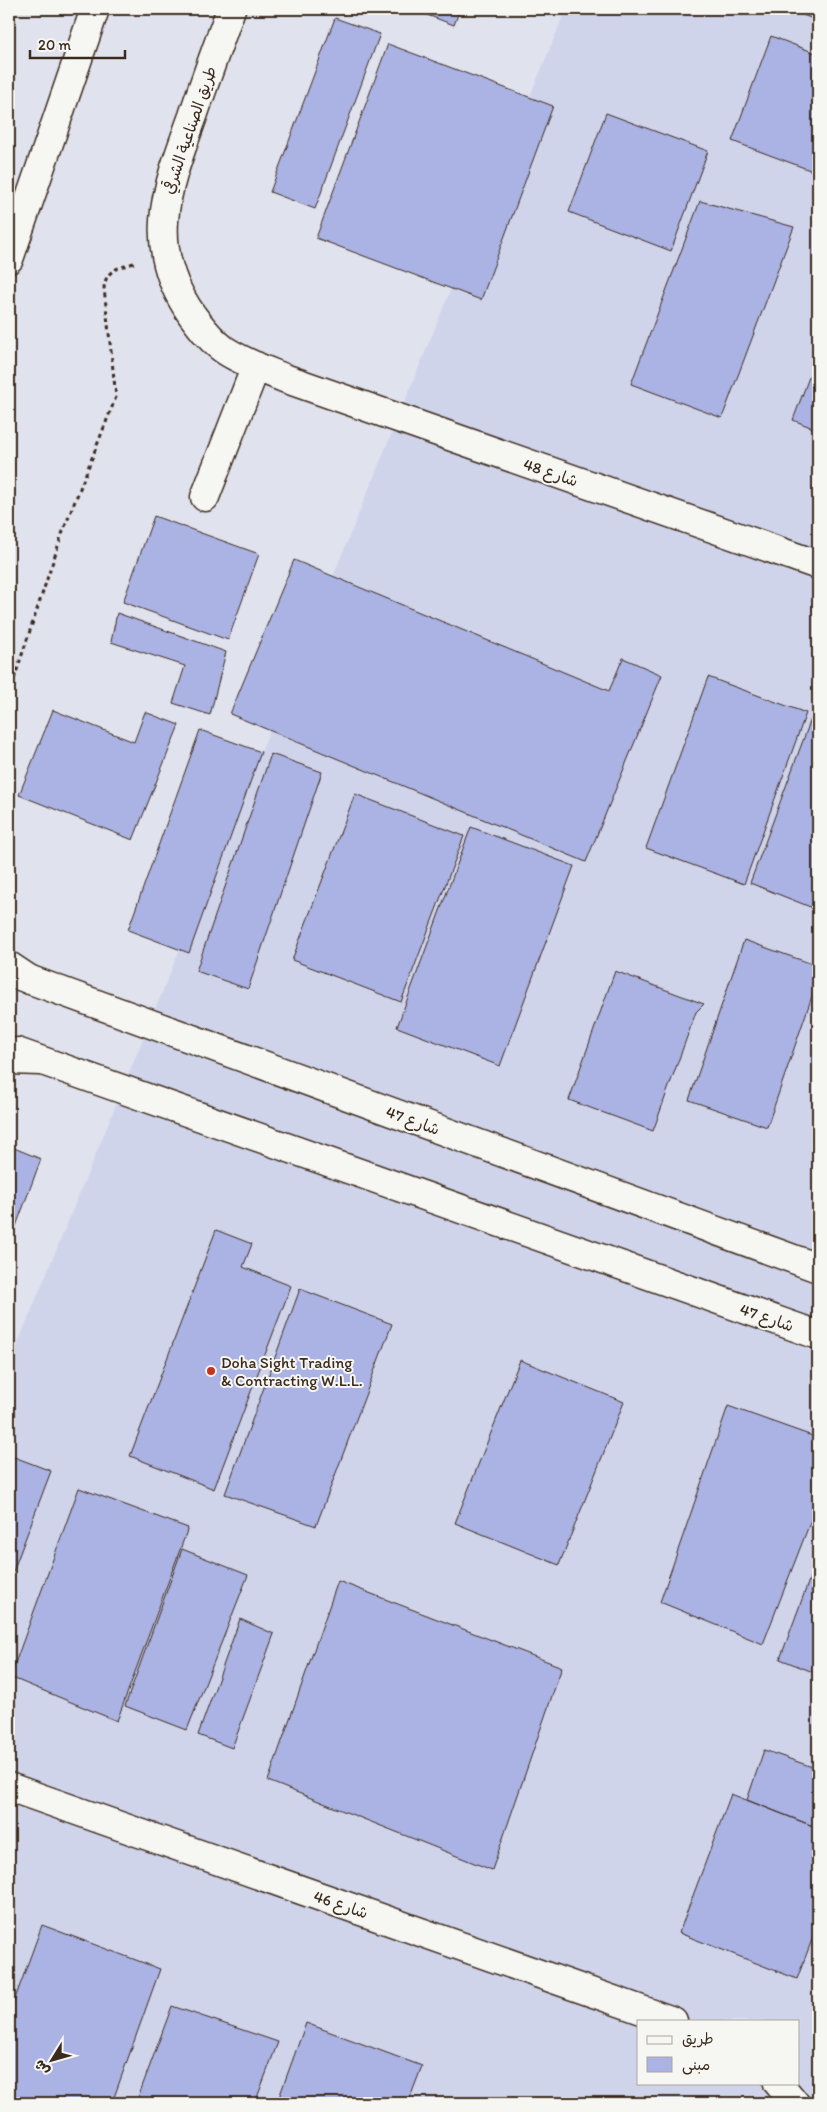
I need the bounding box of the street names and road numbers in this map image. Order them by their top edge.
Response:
street label: طريق الصناعية الشرقي [158,63,222,197]
street label: شارع 48 [520,454,581,493]
street label: شارع 47 [383,1102,442,1141]
street label: شارع 47 [737,1299,796,1337]
street label: شارع 46 [310,1886,371,1925]

